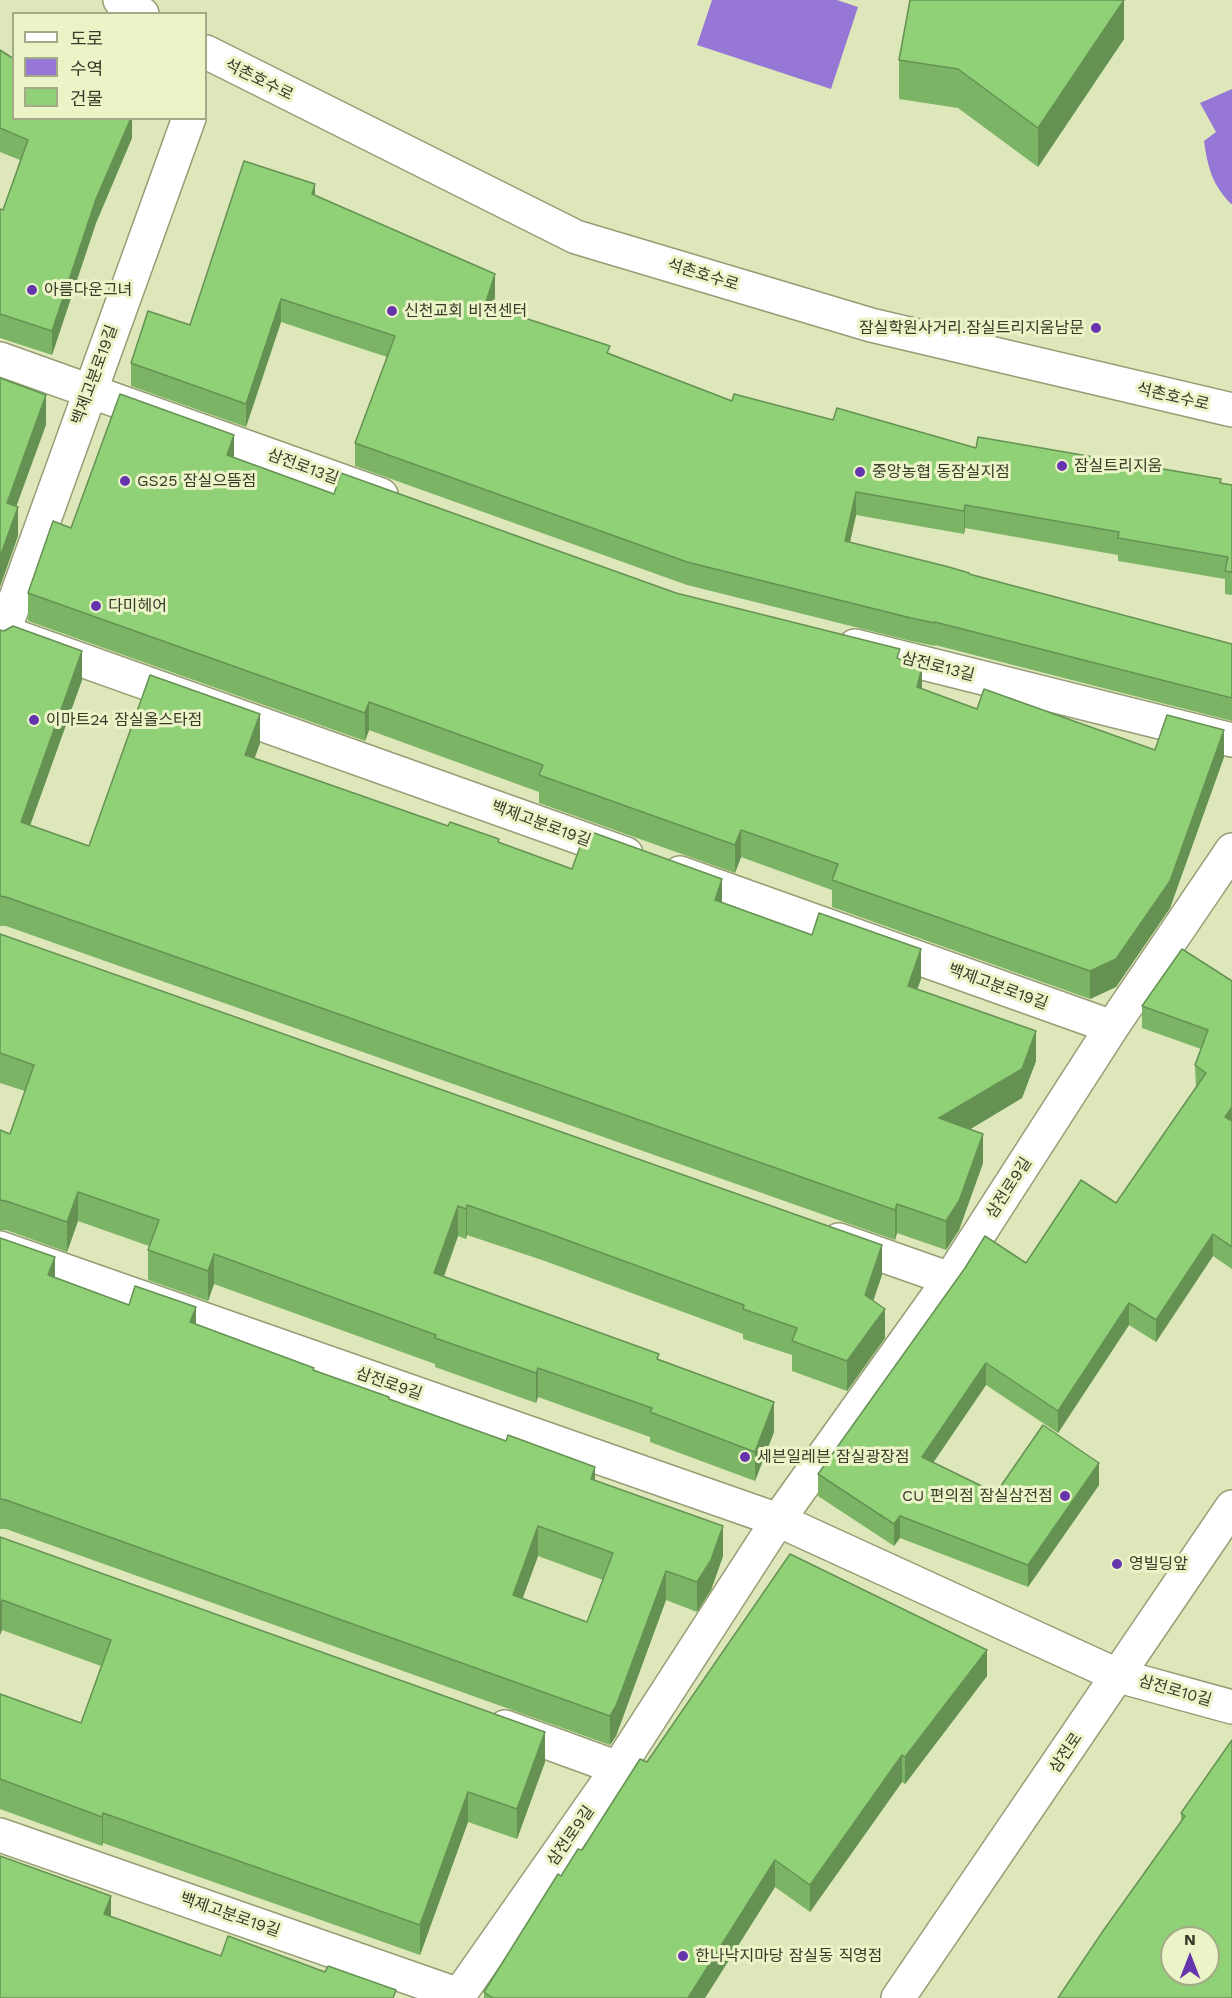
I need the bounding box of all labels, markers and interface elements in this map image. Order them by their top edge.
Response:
legend [12,12,207,120]
text: 도로 [70,28,103,49]
street label: 석촌호수로 [222,55,296,105]
text: 수역 [70,58,103,79]
text: 건물 [70,88,103,109]
street label: 석촌호수로 [665,255,741,295]
place label: 아름다운그녀 [44,280,132,300]
marker: 아름다운그녀 [25,283,39,297]
place label: 신천교회 비전센터 [404,301,527,321]
marker: 신천교회 비전센터 [385,304,399,318]
place label: 잠실학원사거리.잠실트리지움남문 [859,318,1084,338]
marker: 잠실학원사거리.잠실트리지움남문 [1089,321,1103,335]
street label: 백제고분로19길 [68,323,122,427]
street label: 석촌호수로 [1135,379,1211,415]
street label: 삼전로13길 [265,445,341,489]
place label: 잠실트리지움 [1074,456,1162,476]
marker: 잠실트리지움 [1055,459,1069,473]
place label: 중앙농협 동잠실지점 [872,462,1010,482]
marker: 중앙농협 동잠실지점 [853,465,867,479]
place label: GS25 잠실으뜸점 [137,471,257,491]
marker: GS25 잠실으뜸점 [118,474,132,488]
place label: 다미헤어 [108,596,167,616]
marker: 다미헤어 [89,599,103,613]
street label: 삼전로13길 [900,649,976,685]
place label: 이마트24 잠실올스타점 [46,710,203,730]
marker: 이마트24 잠실올스타점 [27,713,41,727]
street label: 백제고분로19길 [489,797,593,851]
street label: 백제고분로19길 [946,960,1050,1014]
street label: 삼전로9길 [982,1154,1036,1222]
street label: 삼전로9길 [353,1364,425,1404]
place label: 세븐일레븐 잠실광장점 [757,1447,910,1467]
marker: 세븐일레븐 잠실광장점 [738,1450,752,1464]
place label: CU 편의점 잠실삼전점 [902,1486,1053,1506]
marker: CU 편의점 잠실삼전점 [1058,1489,1072,1503]
place label: 영빌딩앞 [1129,1554,1188,1574]
marker: 영빌딩앞 [1110,1557,1124,1571]
street label: 삼전로10길 [1136,1671,1214,1711]
street label: 삼전로 [1046,1729,1086,1777]
street label: 삼전로9길 [543,1802,599,1870]
street label: 백제고분로19길 [178,1889,282,1941]
north arrow [1160,1926,1220,1986]
text: N [1184,1930,1196,1949]
place label: 한나낙지마당 잠실동 직영점 [695,1946,883,1966]
marker: 한나낙지마당 잠실동 직영점 [676,1949,690,1963]

